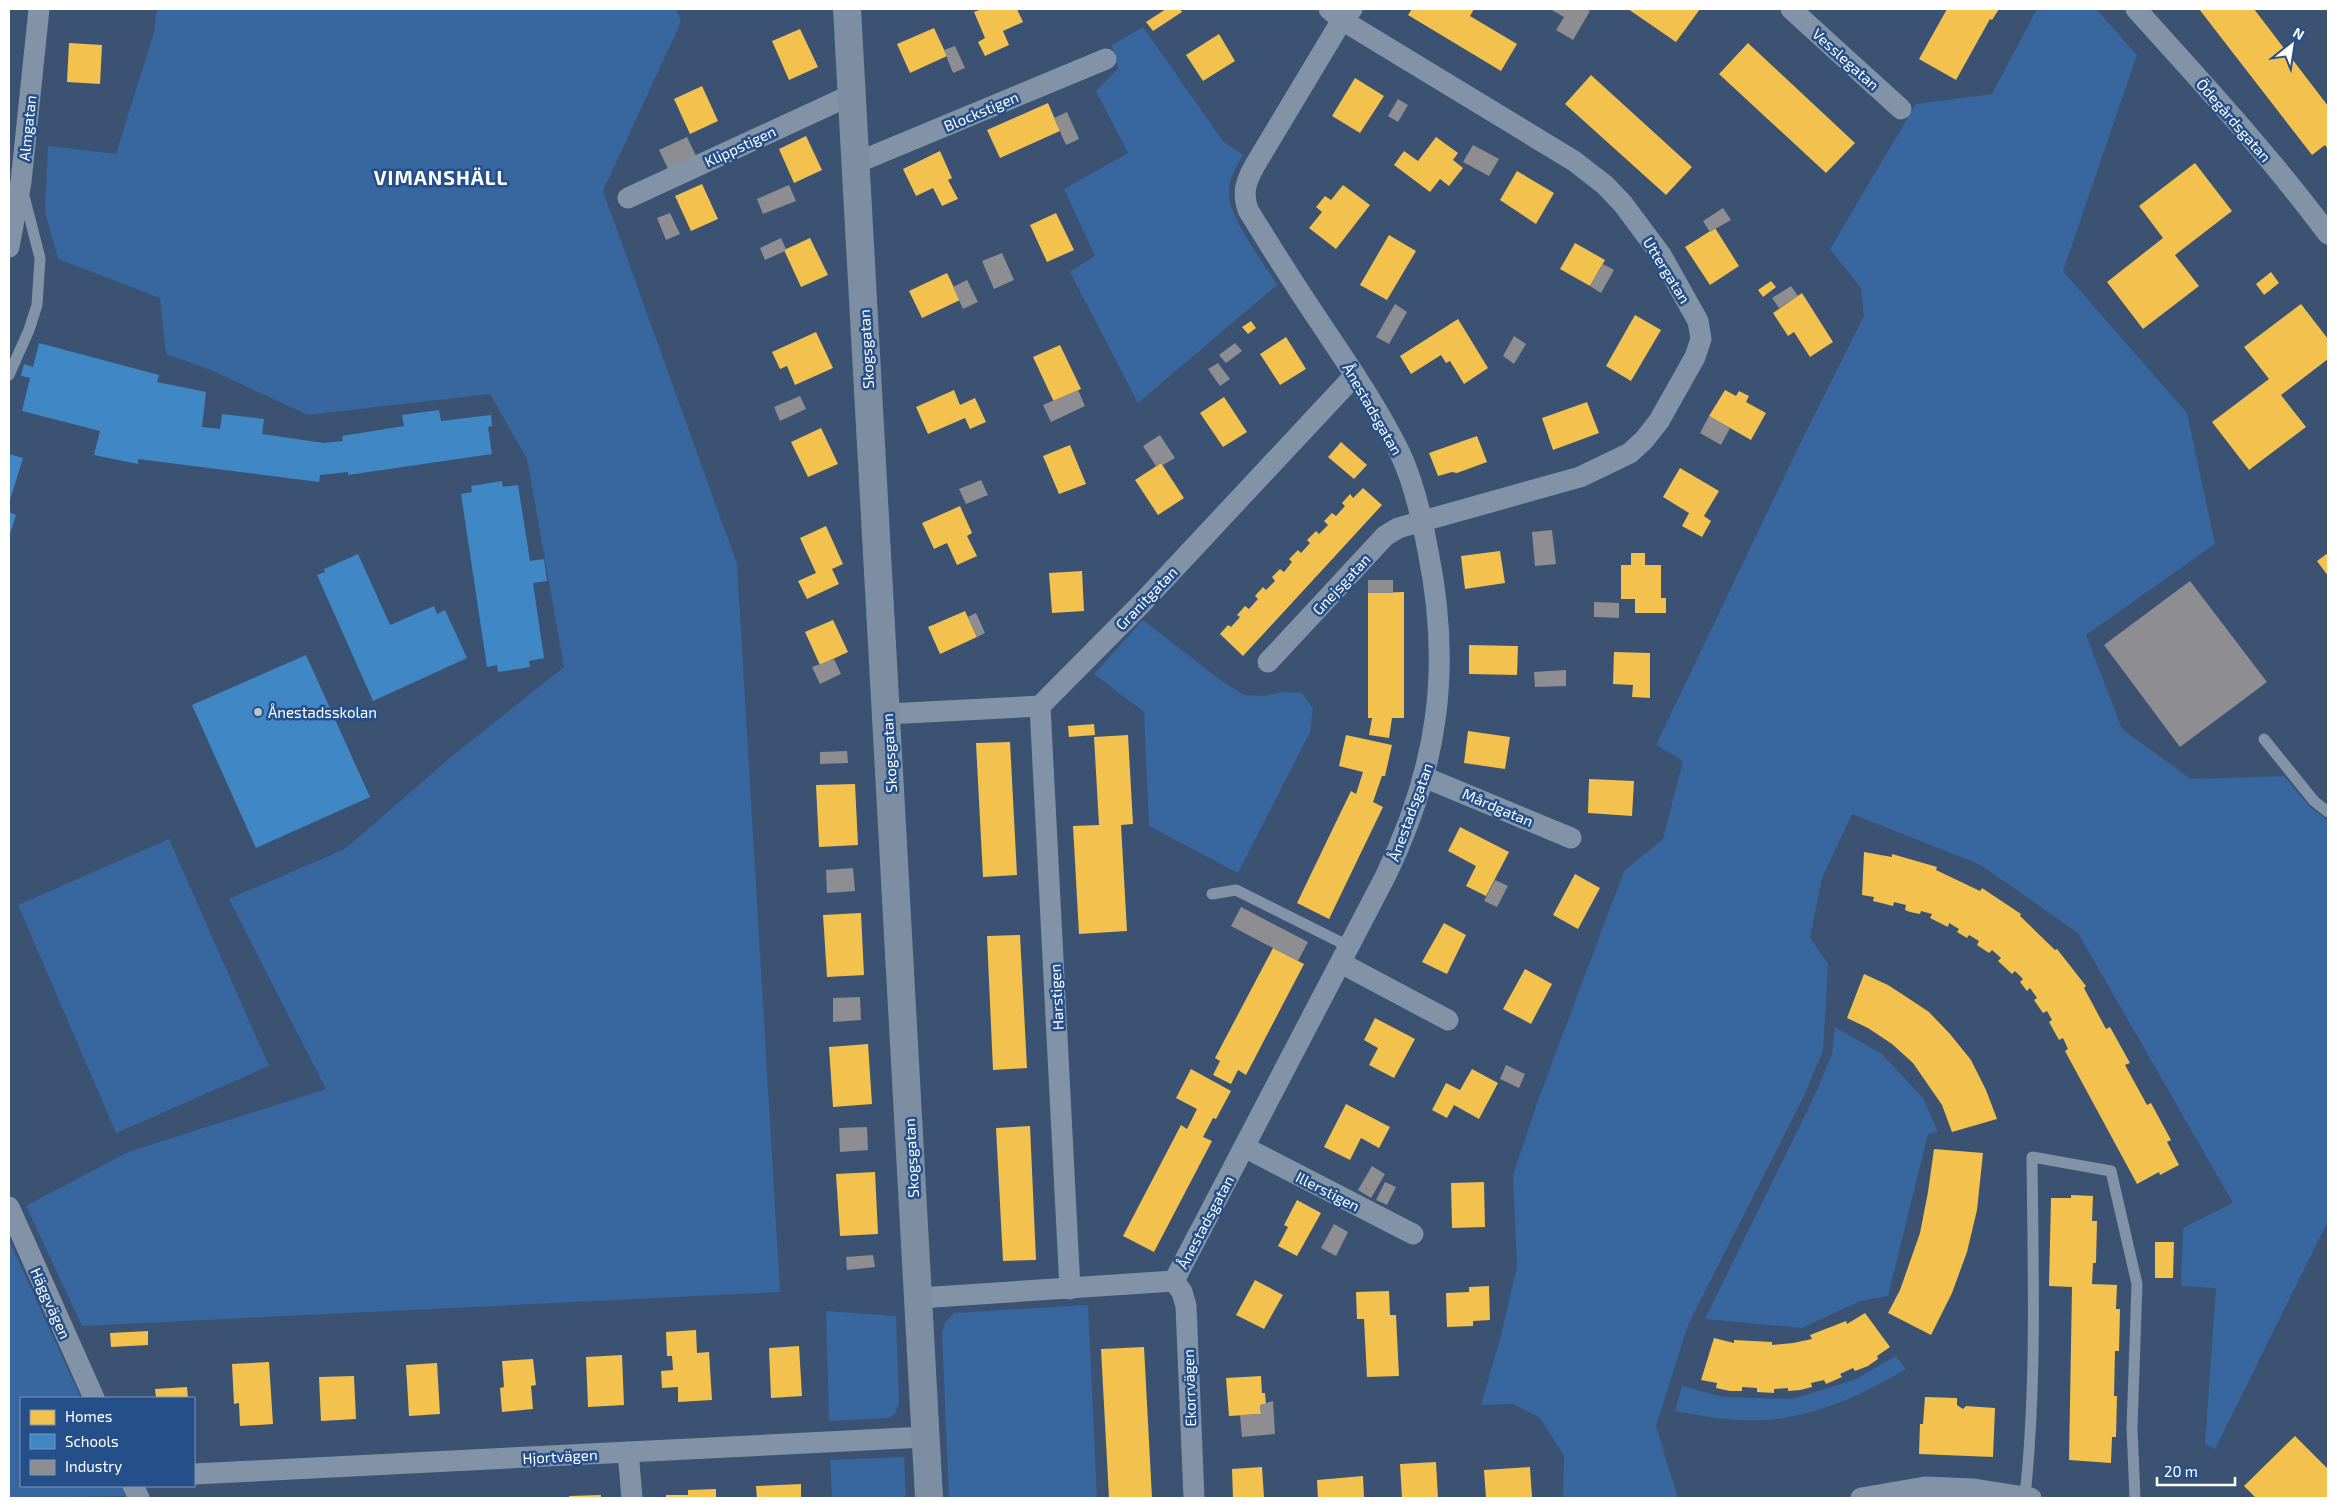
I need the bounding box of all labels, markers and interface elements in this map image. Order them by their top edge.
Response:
north arrow [2267,20,2317,70]
text: N [2290,23,2307,43]
street label: Vesslegatan [1809,24,1883,94]
street label: Ödegårdsgatan [2193,75,2275,165]
street label: Blockstigen [941,87,1021,135]
street label: Almgatan [15,94,39,162]
street label: Klippstigen [701,122,779,170]
district label: VIMANSHÄLL [374,165,508,189]
street label: Uttergatan [1640,234,1694,306]
street label: Skogsgatan [855,309,877,389]
street label: Ånestadsgatan [1339,360,1407,458]
street label: Gnejsgatan [1308,550,1374,619]
street label: Granitgatan [1111,563,1181,633]
place label: Ånestadsskolan [268,703,377,721]
marker: Ånestadsskolan [252,706,264,718]
street label: Skogsgatan [878,713,900,793]
street label: Ånestadsgatan [1384,760,1436,864]
street label: Mårdgatan [1460,784,1536,830]
street label: Harstigen [1045,963,1067,1031]
street label: Skogsgatan [900,1118,922,1198]
street label: Illerstigen [1293,1167,1363,1215]
street label: Ånestadsgatan [1173,1172,1237,1272]
street label: Häggvägen [27,1265,75,1341]
street label: Ekorrvägen [1179,1349,1199,1427]
legend [20,1397,195,1487]
text: Homes [65,1407,112,1425]
text: Schools [65,1432,119,1450]
street label: Hjortvägen [522,1445,598,1468]
scale bar [2157,1454,2234,1486]
text: Industry [65,1457,122,1475]
text: 20 m [2164,1462,2198,1480]

